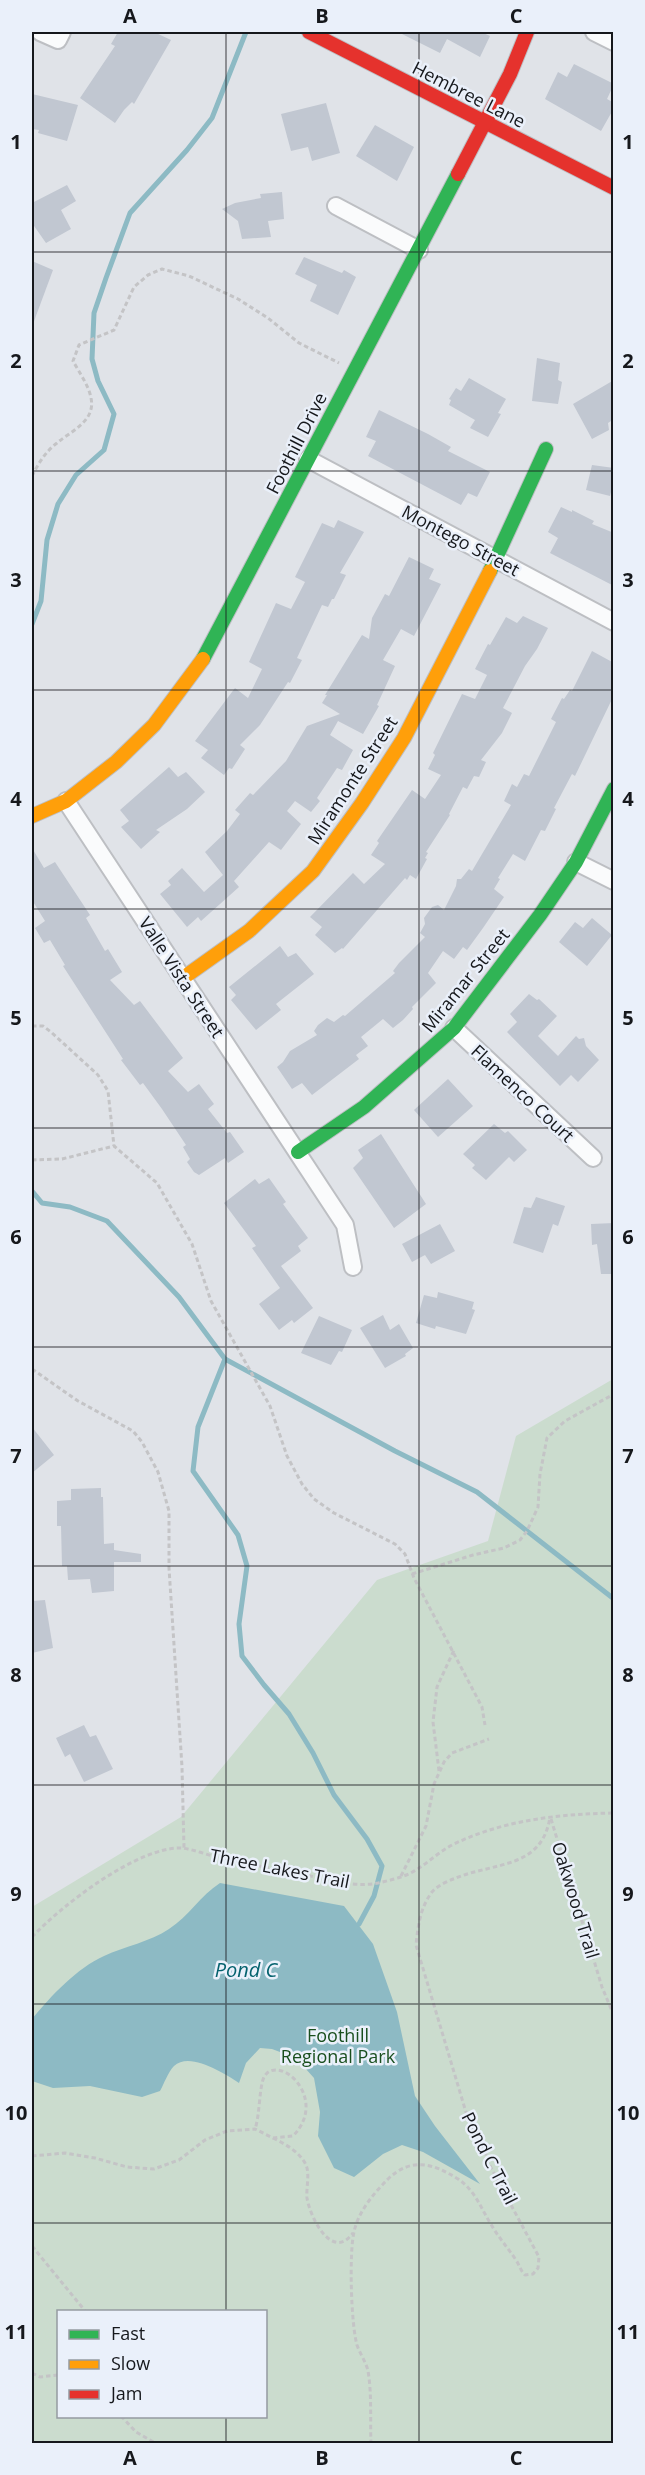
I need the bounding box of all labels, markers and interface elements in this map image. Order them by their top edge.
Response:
text: A [123,2,137,29]
text: B [315,2,329,29]
text: C [510,2,523,29]
street label: Hembree Lane [408,55,530,133]
text: 1 [10,128,22,155]
text: 1 [622,128,634,155]
text: 2 [10,347,22,374]
text: 2 [622,347,634,374]
street label: Foothill Drive [260,388,332,498]
street label: Montego Street [398,499,524,581]
text: 3 [10,566,22,593]
text: 3 [622,566,634,593]
street label: Miramonte Street [302,711,402,849]
text: 4 [10,785,22,812]
text: 4 [622,785,634,812]
street label: Valle Vista Street [134,912,230,1042]
street label: Miramar Street [416,923,514,1037]
text: 5 [10,1004,22,1031]
text: 5 [622,1004,634,1031]
street label: Flamenco Court [466,1039,580,1147]
text: 6 [10,1223,22,1250]
text: 6 [622,1223,634,1250]
text: 7 [10,1442,22,1469]
text: 7 [622,1442,634,1469]
text: 8 [10,1661,22,1688]
text: 8 [622,1661,634,1688]
street label: Oakwood Trail [547,1839,605,1961]
street label: Three Lakes Trail [208,1843,352,1893]
text: 9 [10,1880,22,1907]
text: 9 [622,1880,634,1907]
water label: Pond C [215,1956,279,1983]
park label: Foothill Regional Park [281,2023,396,2068]
text: 10 [5,2099,27,2126]
text: 10 [617,2099,639,2126]
street label: Pond C Trail [456,2108,524,2208]
legend [57,2310,267,2418]
text: 11 [5,2318,27,2345]
text: 11 [617,2318,639,2345]
text: Fast [111,2321,145,2345]
text: Slow [111,2351,150,2375]
text: Jam [109,2381,143,2405]
text: A [123,2444,137,2471]
text: B [315,2444,329,2471]
text: C [510,2444,523,2471]

